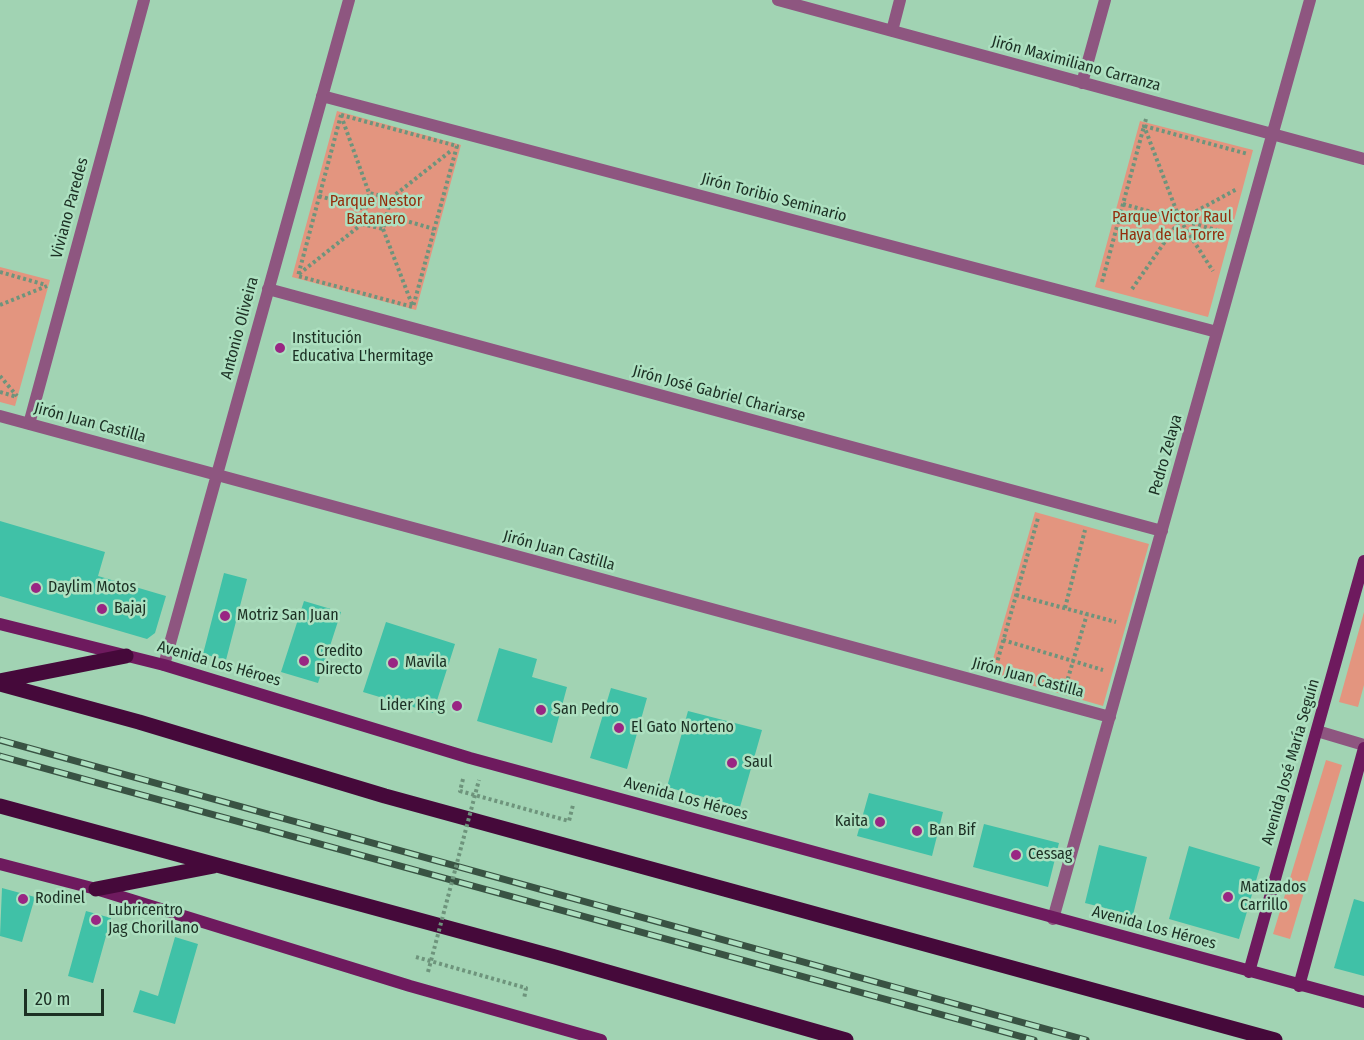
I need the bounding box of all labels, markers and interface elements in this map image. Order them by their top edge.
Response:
street label: Jirón Maximiliano Carranza [989,32,1163,96]
street label: Viviano Paredes [47,156,93,260]
street label: Jirón Toribio Seminario [699,169,849,227]
park label: Parque Nestor Batanero [330,192,422,230]
park label: Parque Victor Raul Haya de la Torre [1112,208,1232,246]
street label: Antonio Oliveira [217,275,263,381]
place label: Institución Educativa L'hermitage [292,329,433,367]
marker: Institución Educativa L'hermitage [273,341,287,355]
street label: Jirón José Gabriel Chariarse [630,362,808,426]
street label: Jirón Juan Castilla [32,399,148,447]
street label: Pedro Zelaya [1145,412,1187,498]
street label: Jirón Juan Castilla [501,527,617,575]
place label: Daylim Motos [48,578,136,598]
marker: Daylim Motos [29,581,43,595]
place label: Bajaj [114,599,146,619]
marker: Bajaj [95,602,109,616]
place label: Motriz San Juan [237,606,339,626]
marker: Motriz San Juan [218,609,232,623]
street label: Avenida Los Héroes [155,637,283,691]
place label: Credito Directo [316,642,363,680]
place label: Mavila [405,653,447,673]
marker: Credito Directo [297,654,311,668]
street label: Jirón Juan Castilla [970,654,1086,702]
marker: Mavila [386,656,400,670]
street label: Avenida José María Seguín [1258,677,1324,847]
place label: Lider King [380,696,445,716]
marker: Lider King [450,699,464,713]
place label: San Pedro [553,700,619,720]
marker: San Pedro [534,703,548,717]
place label: El Gato Norteno [631,718,734,738]
marker: El Gato Norteno [612,721,626,735]
place label: Saul [744,753,772,773]
marker: Saul [725,756,739,770]
street label: Avenida Los Héroes [622,773,750,825]
place label: Kaita [835,812,868,832]
marker: Kaita [873,815,887,829]
place label: Ban Bif [929,821,975,841]
marker: Ban Bif [910,824,924,838]
place label: Cessag [1028,845,1072,865]
marker: Cessag [1009,848,1023,862]
place label: Matizados Carrillo [1240,878,1306,916]
place label: Rodinel [35,889,85,909]
marker: Matizados Carrillo [1221,890,1235,904]
marker: Rodinel [16,892,30,906]
place label: Lubricentro Jag Chorillano [108,901,199,939]
street label: Avenida Los Héroes [1090,902,1218,954]
marker: Lubricentro Jag Chorillano [89,913,103,927]
scale bar [27,977,106,1015]
text: 20 m [35,988,70,1010]

